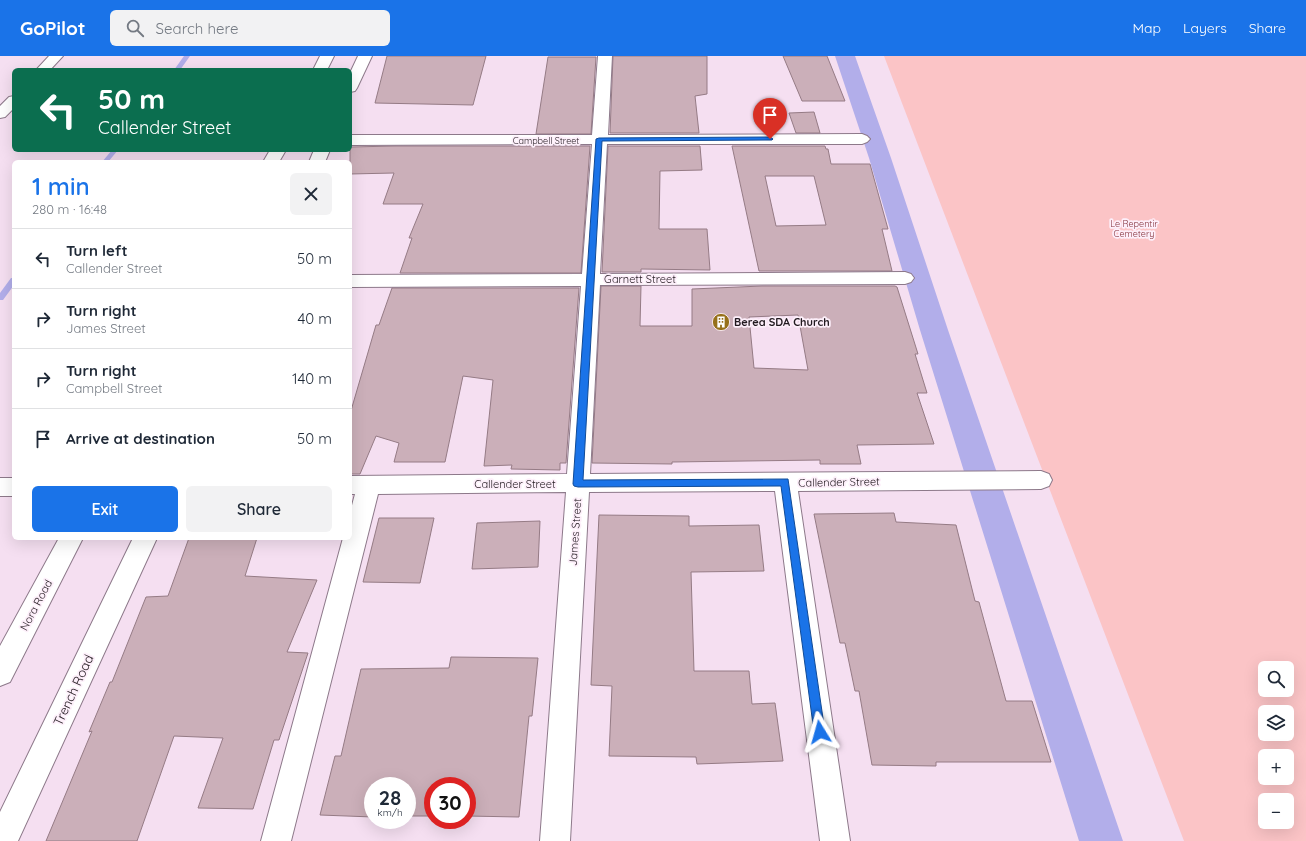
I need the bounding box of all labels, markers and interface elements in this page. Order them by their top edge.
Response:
search box [110,10,390,46]
text: GoPilot [20,16,86,40]
icon: search [124,17,146,39]
text: Search here [156,19,238,38]
text: Map [1132,19,1161,37]
text: Layers [1183,19,1227,37]
text: Share [1249,19,1286,37]
text: 50 m [98,81,165,116]
icon: left [32,84,84,136]
pin [753,98,787,139]
icon: arrive [759,104,781,126]
text: Callender Street [98,116,231,139]
street label: Campbell Street [513,135,579,146]
text: 1 min [32,171,90,201]
button: close [290,173,332,215]
text: 280 m · 16:48 [32,201,107,217]
park label: Le Repentir Cemetery [1110,218,1158,239]
text: Turn left [66,241,128,260]
icon: left [32,248,54,270]
text: 50 m [297,249,332,268]
text: Callender Street [66,260,162,276]
street label: Garnett Street [604,272,676,286]
text: Turn right [66,301,137,320]
icon: right [32,308,54,330]
text: 40 m [297,309,332,328]
building icon: Berea SDA Church [711,312,731,332]
place label: Berea SDA Church [734,315,830,329]
text: James Street [66,320,146,336]
text: Turn right [66,361,137,380]
icon: right [32,368,54,390]
text: 140 m [292,369,332,388]
text: Campbell Street [66,380,162,396]
icon: arrive [32,428,54,450]
text: Arrive at destination [66,429,215,448]
text: 50 m [297,429,332,448]
street label: Callender Street [798,474,880,490]
street label: Callender Street [474,477,556,491]
button: Exit [32,486,178,532]
button: Share [186,486,332,532]
street label: James Street [566,498,584,566]
street label: Nora Road [17,577,55,633]
street label: Trench Road [50,652,96,728]
map controls [1258,661,1294,829]
button: search [1258,661,1294,697]
button: layers [1258,705,1294,741]
position arrow [799,711,841,753]
button: + [1258,749,1294,785]
speed limit sign: 30 [424,777,476,829]
text: 28 [379,785,401,810]
button: − [1258,793,1294,829]
text: km/h [377,806,403,819]

